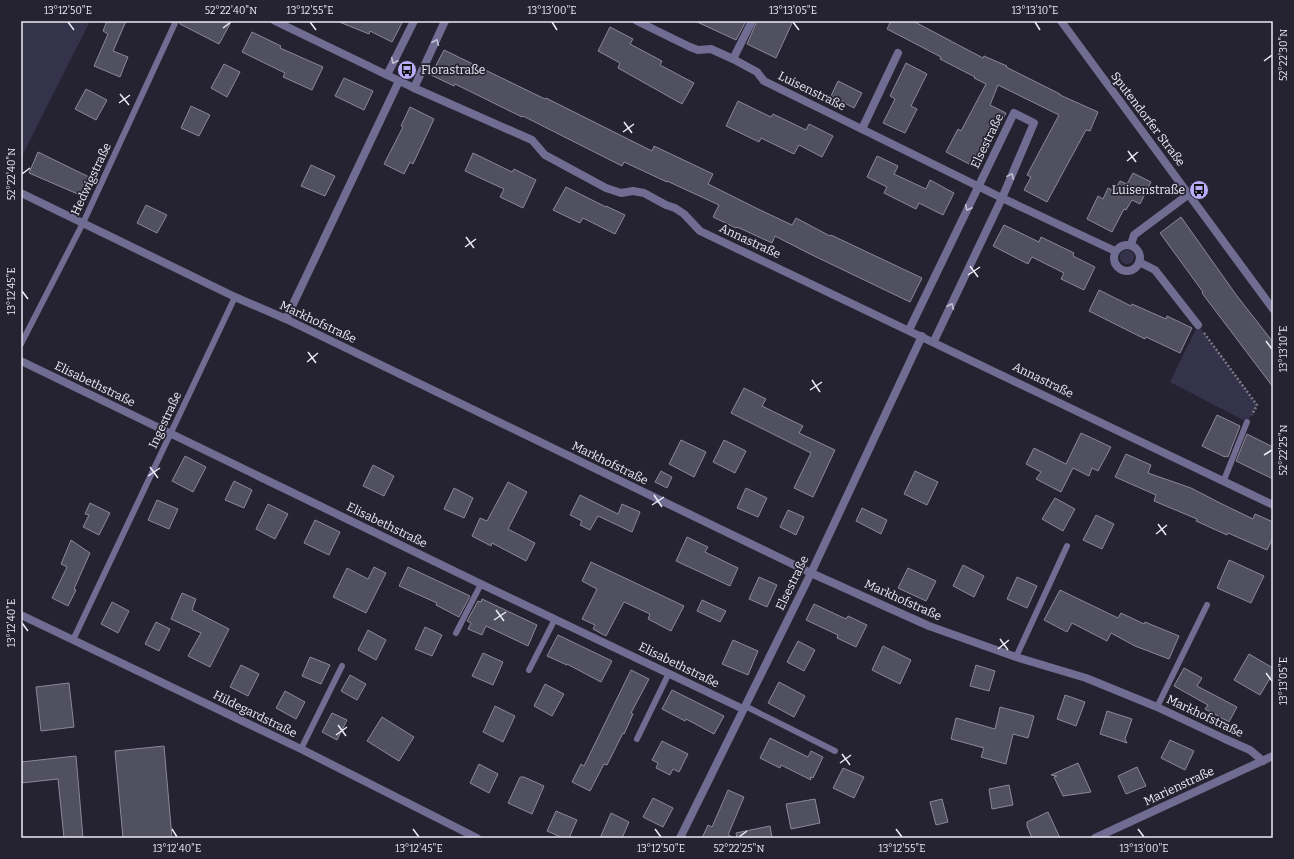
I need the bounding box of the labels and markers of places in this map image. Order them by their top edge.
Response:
bus stop icon: Florastraße [396,59,418,81]
place label: Florastraße [421,63,485,77]
bus stop icon: Luisenstraße [1188,179,1210,201]
place label: Luisenstraße [1112,183,1185,197]

